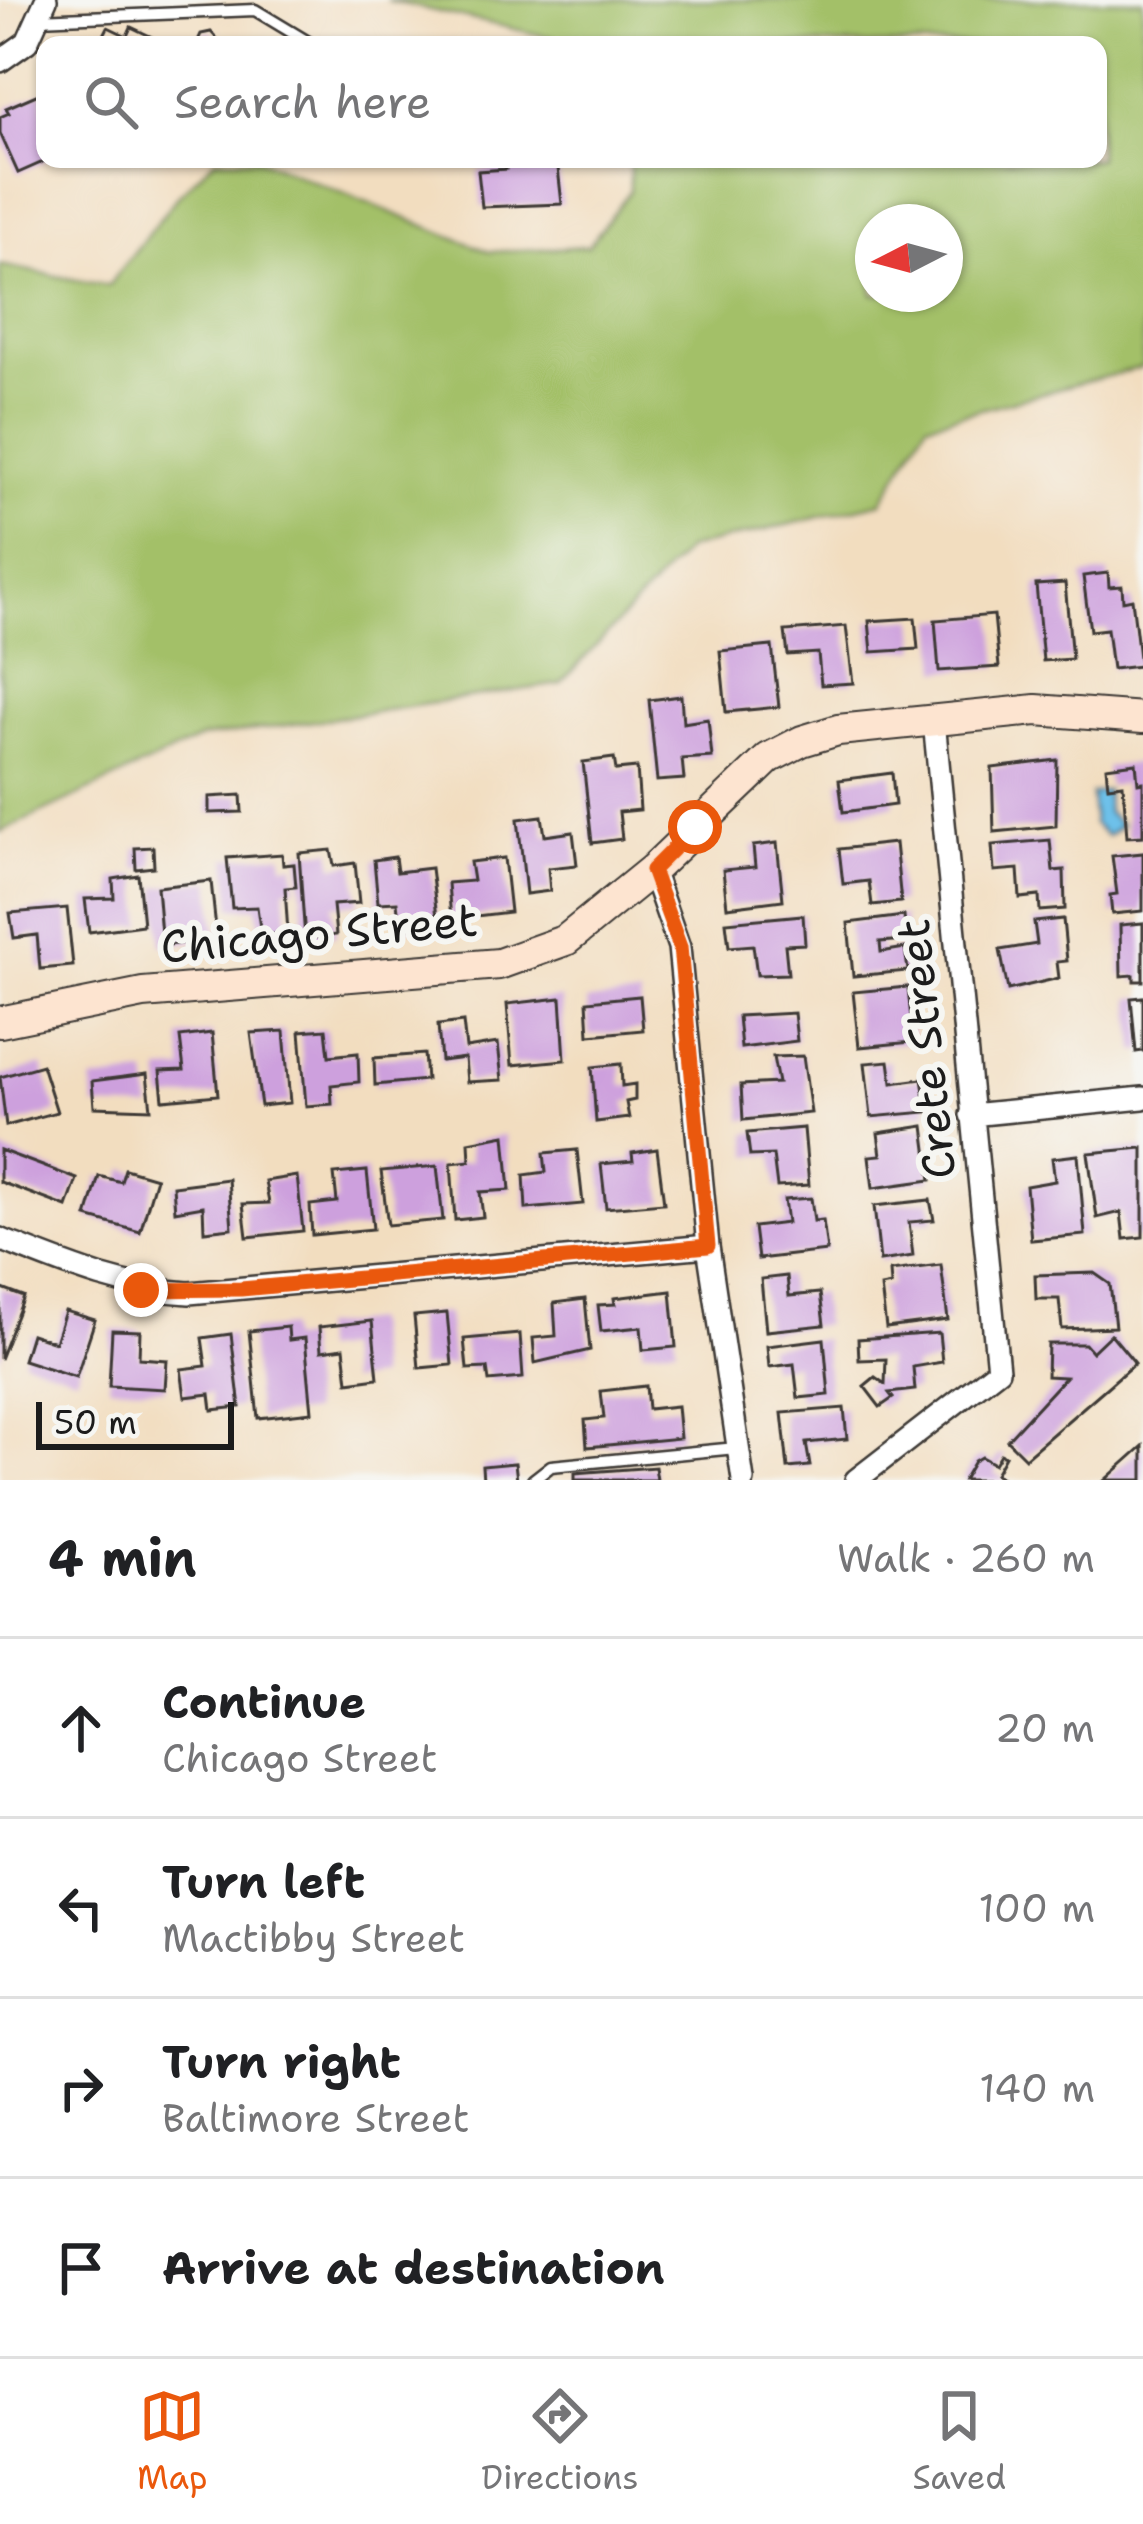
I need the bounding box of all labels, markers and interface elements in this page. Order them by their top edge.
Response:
search box [36,36,1107,168]
icon: search [78,69,144,135]
text: Search here [174,72,431,132]
north arrow [855,204,963,312]
route start [668,800,722,854]
street label: Chicago Street [158,889,480,977]
street label: Crete Street [883,916,969,1182]
route end [114,1263,168,1317]
scale bar [36,1396,234,1449]
text: 50 m [54,1400,137,1445]
text: 4 min [48,1524,197,1592]
text: Walk · 260 m [837,1532,1095,1584]
text: Continue [162,1672,366,1732]
icon: ahead [48,1695,114,1761]
text: 20 m [995,1702,1095,1754]
text: Chicago Street [162,1732,438,1784]
text: Turn left [162,1852,365,1912]
icon: left [48,1875,114,1941]
text: 100 m [979,1882,1095,1934]
text: Mactibby Street [162,1912,465,1964]
text: Turn right [162,2032,401,2092]
icon: right [48,2055,114,2121]
text: 140 m [979,2062,1095,2114]
text: Baltimore Street [162,2092,470,2144]
icon: arrive [48,2235,114,2301]
text: Arrive at destination [162,2238,665,2298]
tab: Map [137,2383,208,2500]
tab: Directions [481,2383,639,2500]
tab: Saved [912,2383,1006,2500]

